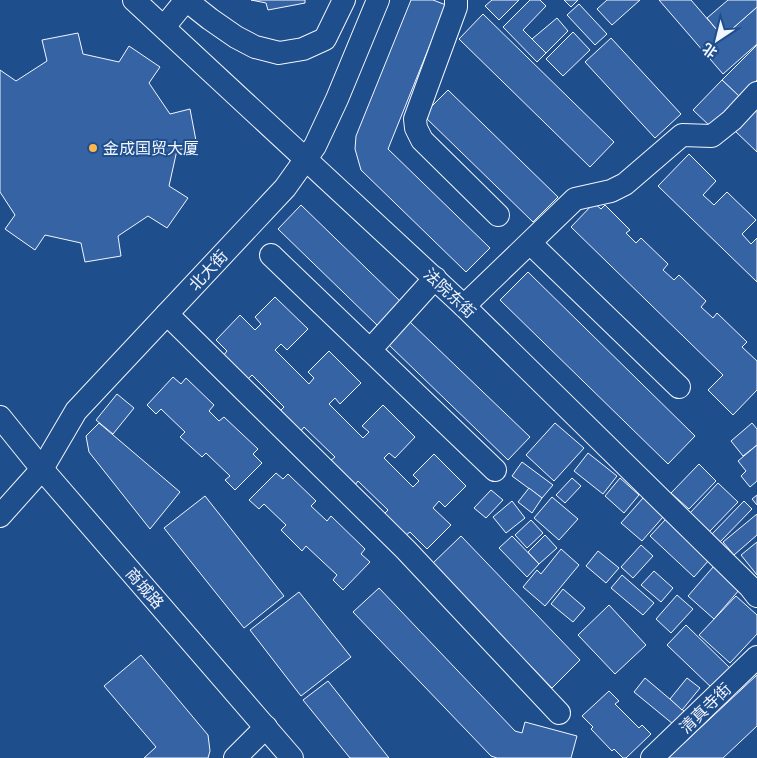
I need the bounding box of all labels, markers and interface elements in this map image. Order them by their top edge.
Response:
north arrow [692,15,742,65]
text: 北 [699,38,721,62]
place label: 金成国贸大厦 [103,138,199,160]
marker: 金成国贸大厦 [87,142,99,154]
street label: 北大街 [184,246,233,296]
street label: 法院东街 [418,264,480,324]
street label: 商城路 [120,563,168,614]
street label: 清真寺街 [675,679,736,739]

